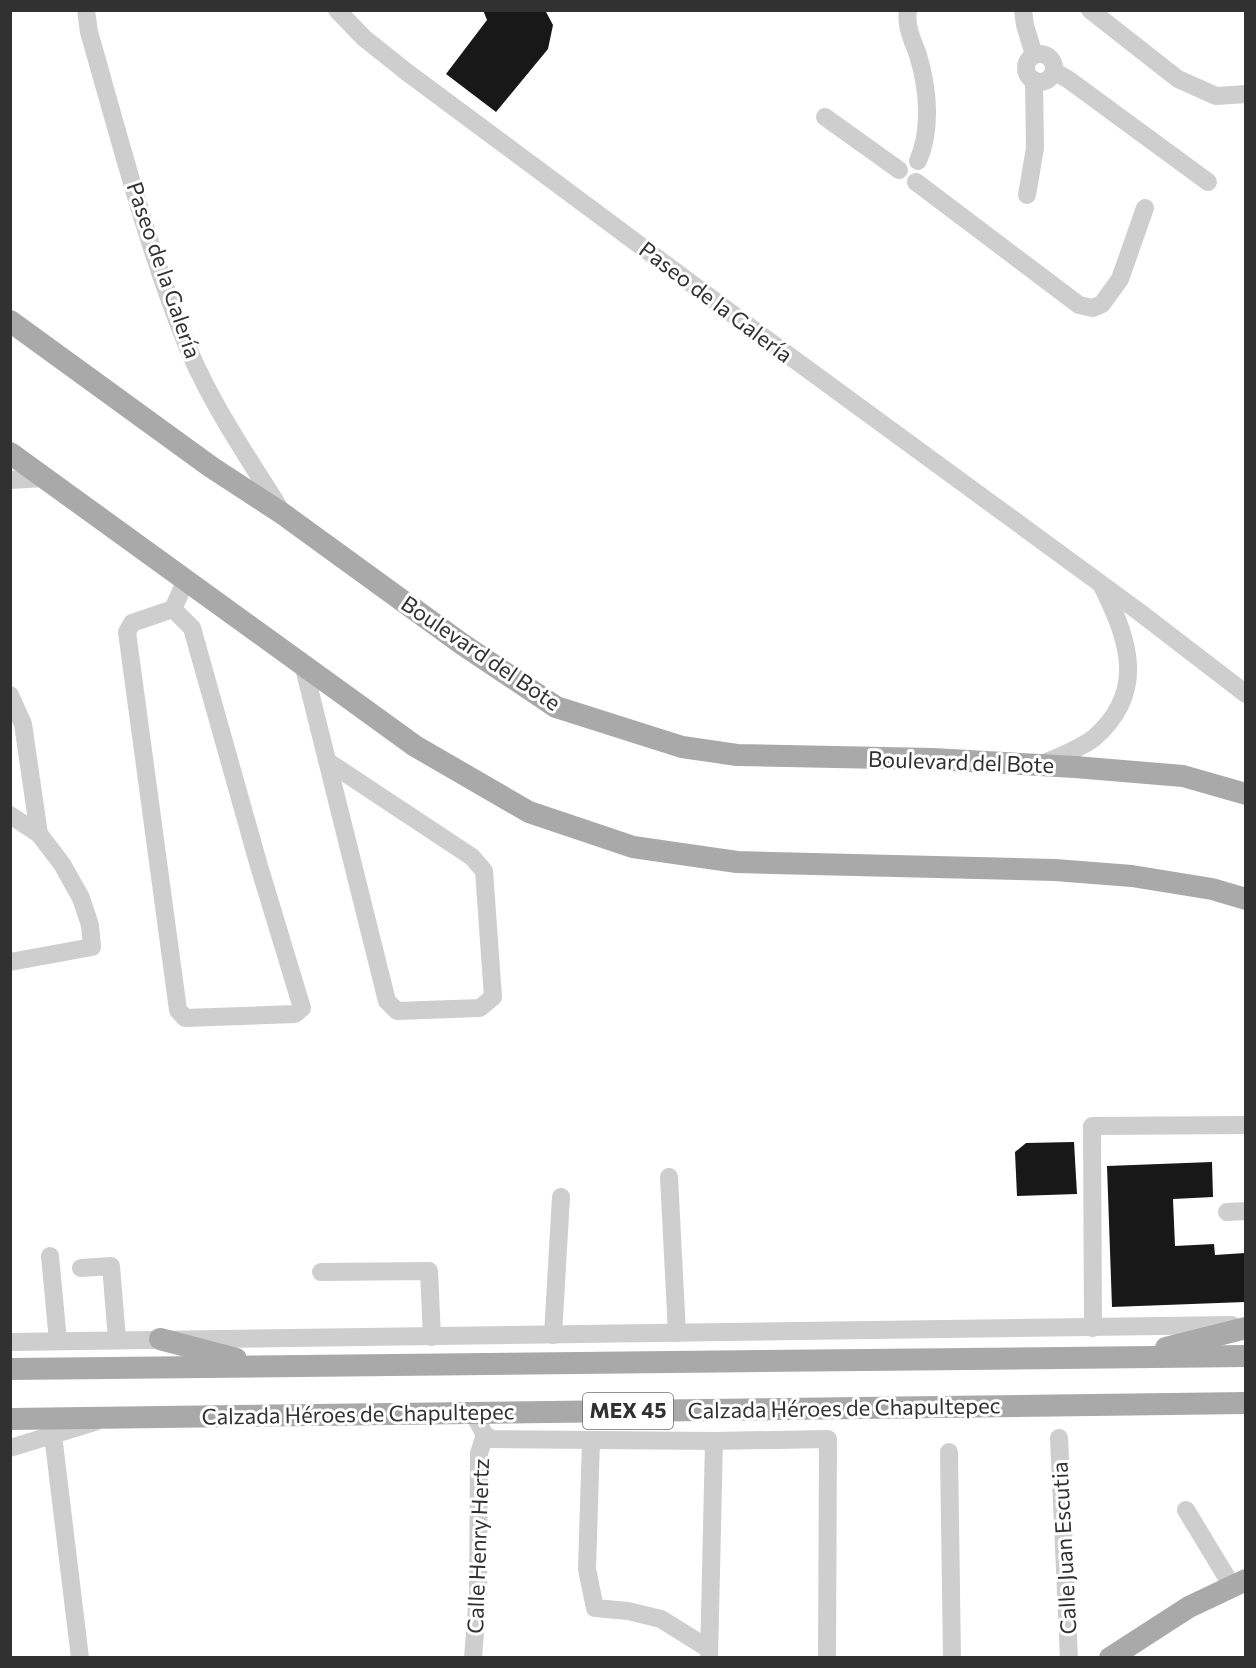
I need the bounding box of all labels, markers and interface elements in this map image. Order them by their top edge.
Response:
street label: Paseo de la Galería [122,178,207,362]
street label: Paseo de la Galería [634,235,798,368]
street label: Boulevard del Bote [397,589,566,716]
street label: Boulevard del Bote [867,745,1055,778]
street label: Calzada Héroes de Chapultepec [687,1391,1001,1424]
road number: MEX 45 [583,1393,673,1429]
street label: Calzada Héroes de Chapultepec [201,1397,515,1430]
street label: Calle Henry Hertz [461,1458,494,1634]
street label: Calle Juan Escutia [1045,1461,1082,1635]

